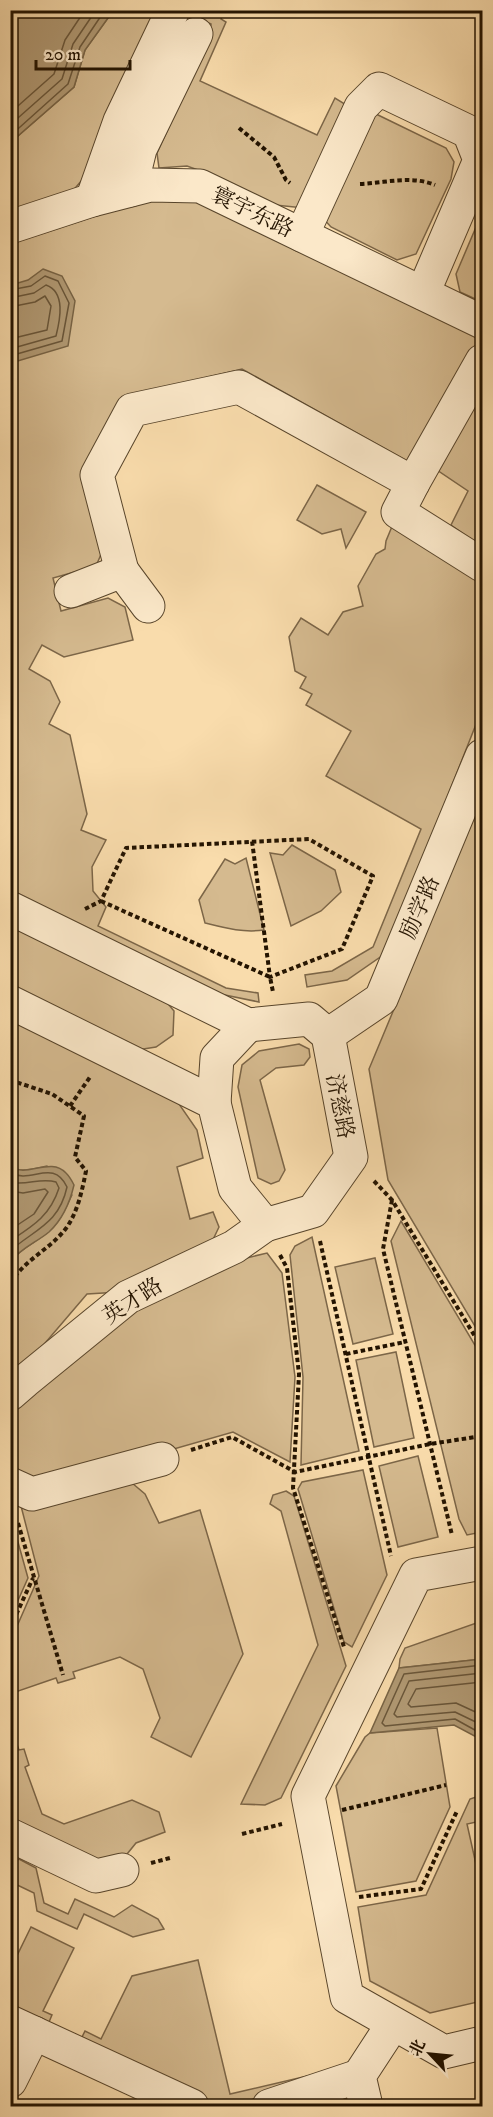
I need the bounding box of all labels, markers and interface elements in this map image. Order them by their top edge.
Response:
scale bar [36,33,130,71]
text: 20 m [45,44,81,66]
street label: 寰宇东路 [207,181,298,244]
street label: 励学路 [395,872,446,943]
street label: 济慈路 [320,1071,359,1141]
street label: 英才路 [98,1272,168,1331]
north arrow [400,2024,460,2084]
text: 北 [405,2036,430,2059]

